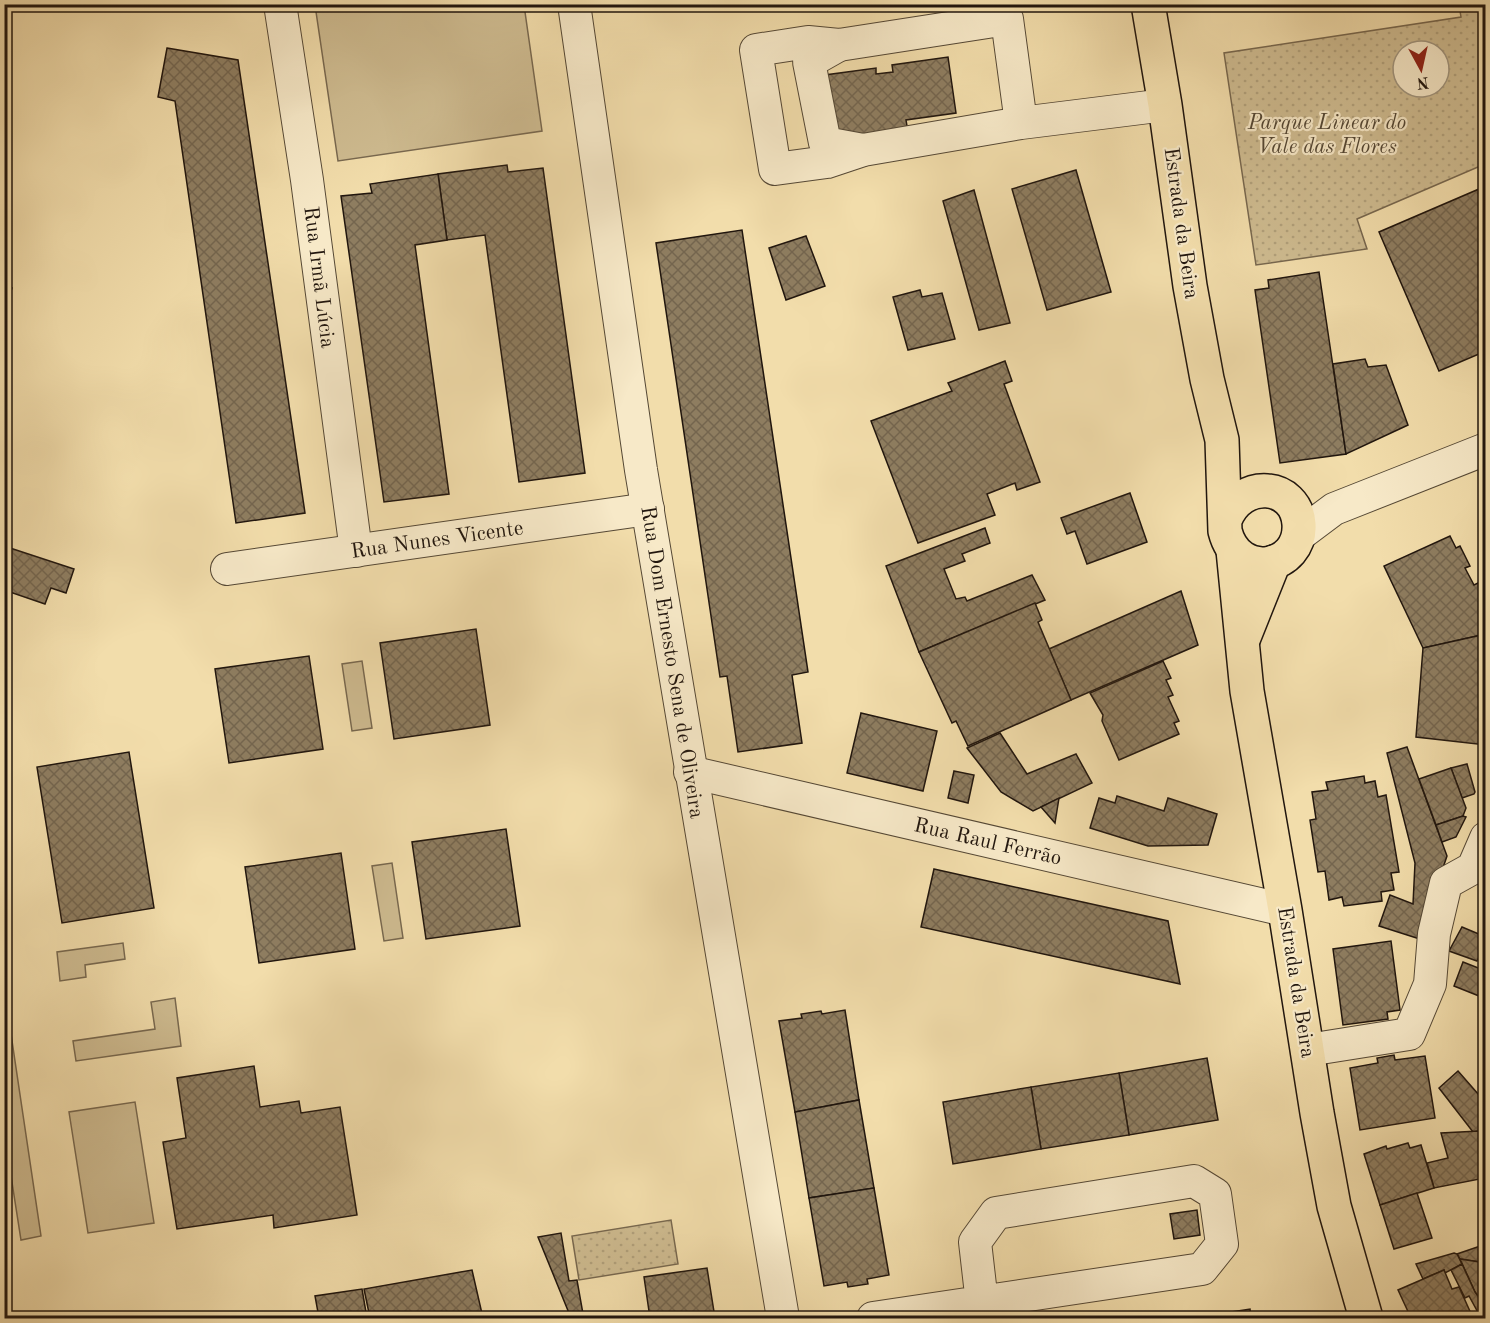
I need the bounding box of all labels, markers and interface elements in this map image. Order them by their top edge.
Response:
north arrow [1391,39,1451,99]
text: N [1415,73,1430,91]
park label: Parque Linear do Vale das Flores [1247,113,1406,158]
street label: Estrada da Beira [1159,146,1202,301]
street label: Rua Irmã Lúcia [299,205,338,349]
street label: Rua Dom Ernesto Sena de Oliveira [636,505,707,820]
street label: Rua Nunes Vicente [350,518,525,563]
street label: Rua Raul Ferrão [912,815,1064,870]
street label: Estrada da Beira [1273,905,1318,1060]

